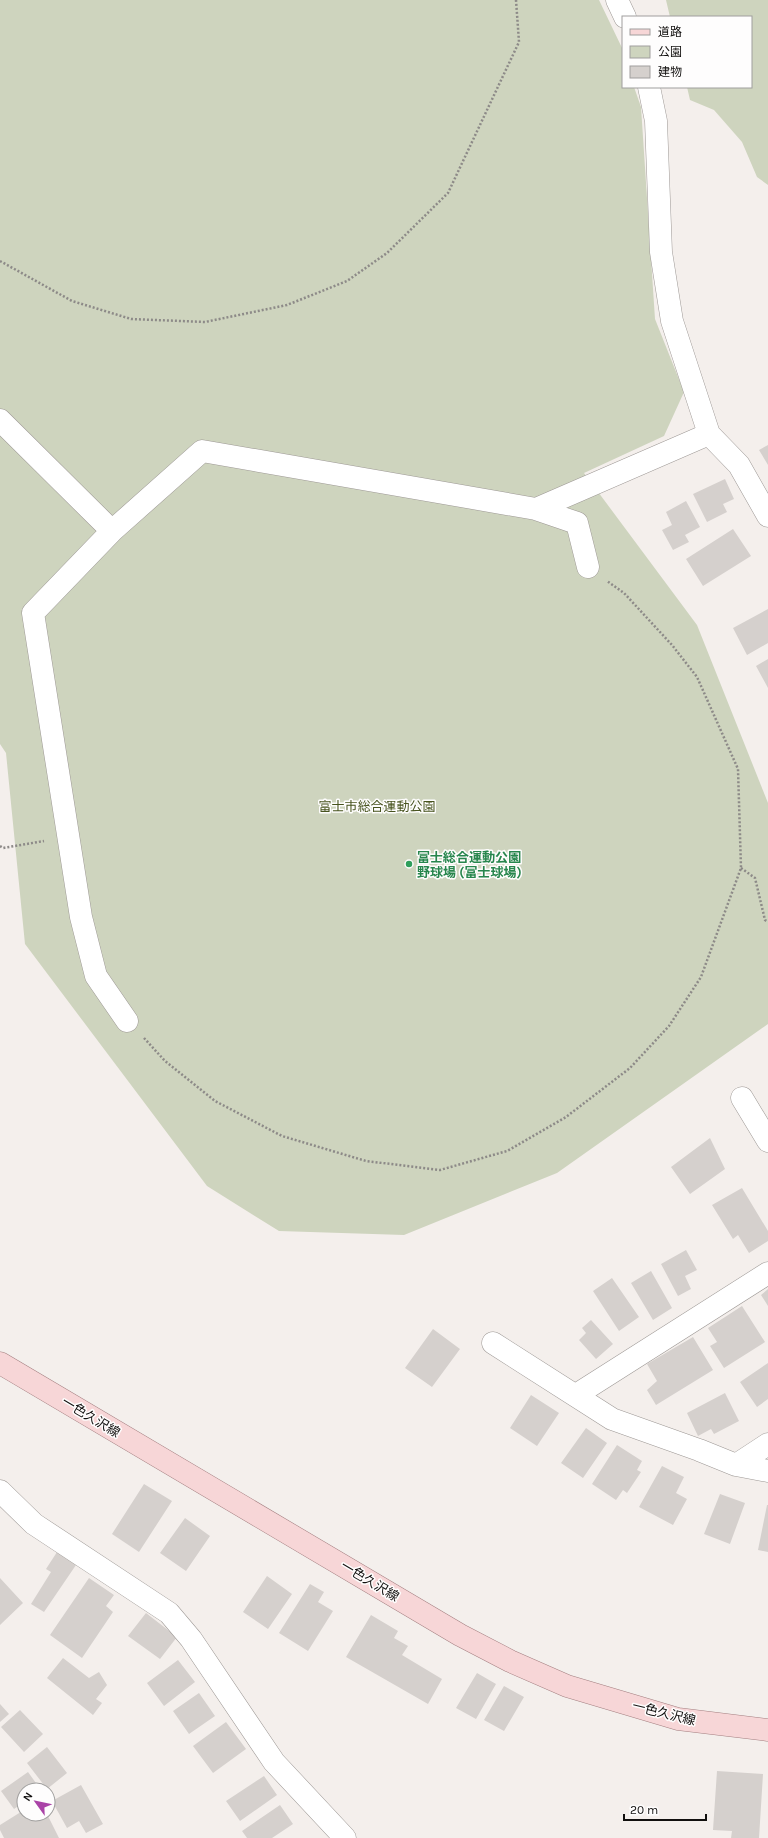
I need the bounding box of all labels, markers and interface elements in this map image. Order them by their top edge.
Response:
legend [622,16,752,88]
text: 道路 [658,25,682,39]
text: 公園 [658,45,682,59]
text: 建物 [658,65,682,79]
park label: 富士市総合運動公園 [318,799,436,814]
place label: 富士総合運動公園 野球場 (富士球場) [417,850,522,880]
marker: 富士総合運動公園 野球場 (富士球場) [404,859,414,869]
street label: 一色久沢線 [59,1394,123,1440]
street label: 一色久沢線 [338,1558,402,1604]
street label: 一色久沢線 [631,1698,697,1728]
north arrow [16,1782,56,1822]
text: N [20,1790,36,1804]
scale bar [624,1796,706,1822]
text: 20 m [630,1803,658,1817]

